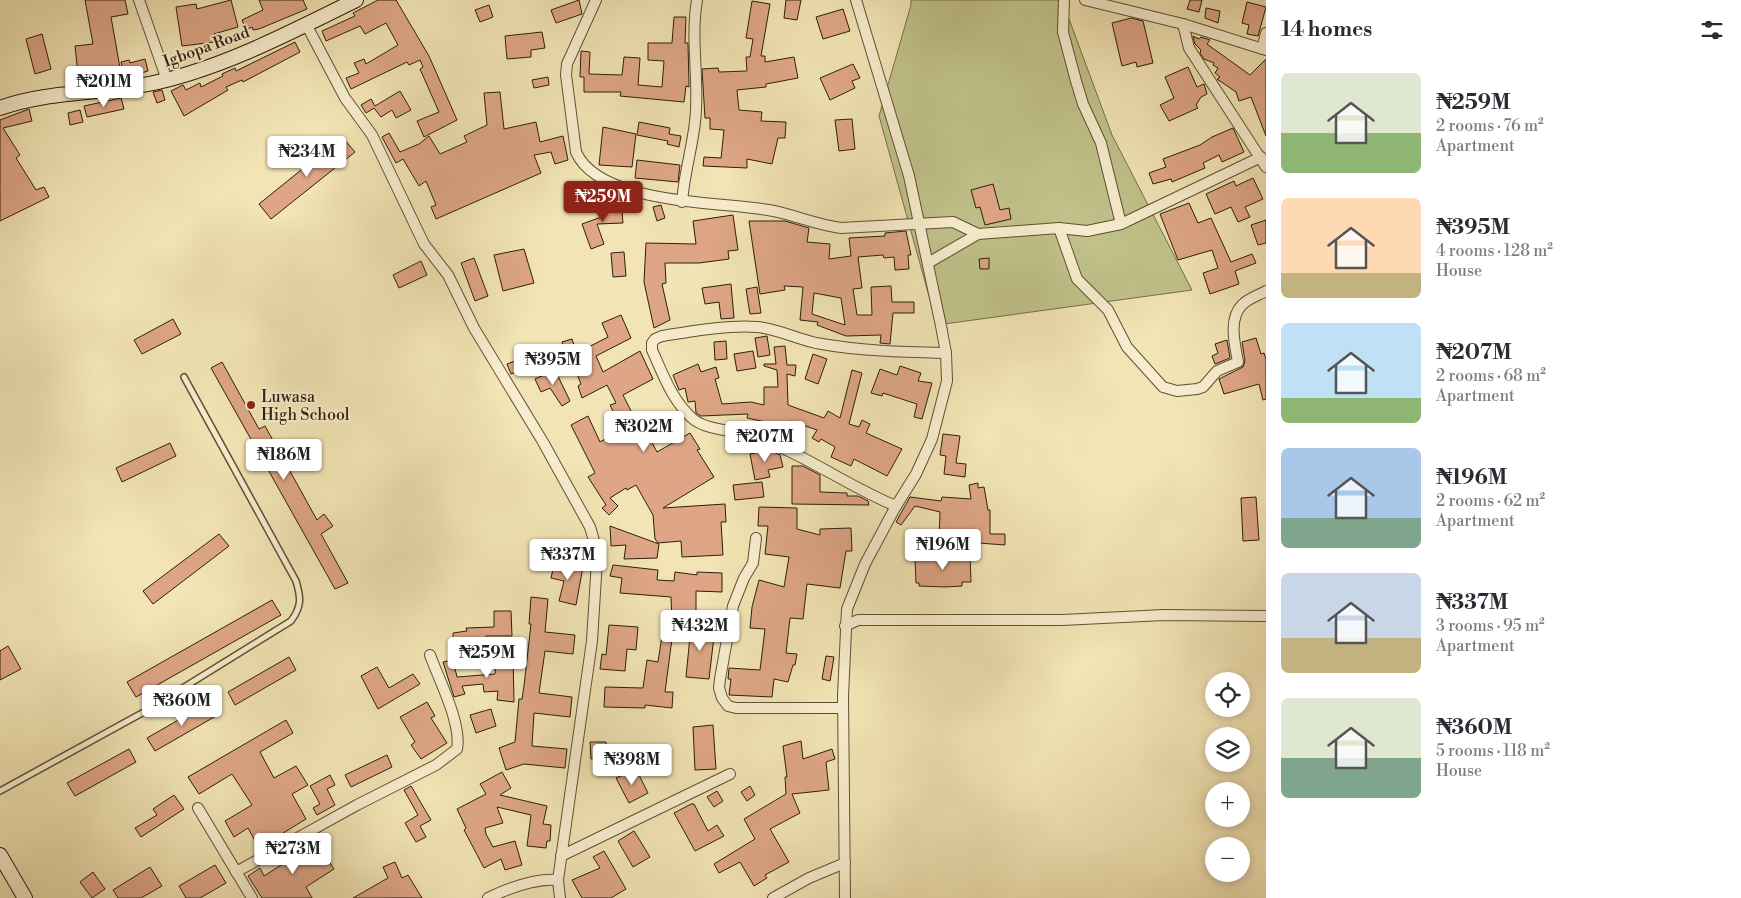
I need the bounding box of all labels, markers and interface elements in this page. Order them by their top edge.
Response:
icon: filters [1698,16,1726,44]
text: 14 homes [1281,17,1372,43]
street label: Igbopa Road [161,22,252,72]
pin: ₦201M [69,66,139,108]
text: ₦201M [76,72,132,92]
text: ₦259M [1436,90,1510,116]
icon: home [1321,93,1381,153]
text: 2 rooms · 76 m² [1436,116,1544,136]
pin: ₦234M [272,136,342,178]
text: Apartment [1436,136,1515,156]
text: ₦234M [278,142,336,162]
pin: ₦259M [568,180,638,223]
text: ₦259M [575,187,631,207]
text: ₦395M [1436,215,1510,241]
icon: home [1321,218,1381,278]
text: 4 rooms · 128 m² [1436,241,1553,261]
text: House [1436,261,1482,281]
text: ₦207M [1436,340,1512,366]
icon: home [1321,343,1381,403]
pin: ₦395M [518,344,588,386]
text: ₦395M [525,350,581,370]
text: 2 rooms · 68 m² [1436,366,1546,386]
text: Apartment [1436,386,1515,406]
place label: Luwasa High School [261,387,350,425]
marker: Luwasa High School [245,399,257,411]
pin: ₦302M [609,410,679,453]
text: ₦302M [615,417,673,437]
pin: ₦207M [730,420,800,463]
text: ₦207M [736,427,794,447]
pin: ₦186M [249,438,319,481]
text: ₦186M [257,445,311,465]
text: ₦196M [1436,465,1507,491]
icon: home [1321,468,1381,528]
text: 2 rooms · 62 m² [1436,491,1545,511]
text: Apartment [1436,511,1515,531]
pin: ₦196M [908,528,978,571]
text: ₦196M [916,535,970,555]
pin: ₦337M [533,538,603,581]
text: ₦337M [540,545,596,565]
text: ₦337M [1436,590,1508,616]
icon: home [1321,593,1381,653]
pin: ₦432M [665,610,735,652]
text: ₦432M [671,616,729,636]
text: 3 rooms · 95 m² [1436,616,1545,636]
pin: ₦259M [452,636,522,679]
text: Apartment [1436,636,1515,656]
text: ₦259M [459,643,515,663]
map controls [1205,672,1250,882]
button: locate [1205,672,1250,717]
pin: ₦360M [147,684,217,727]
text: ₦360M [153,691,211,711]
text: ₦360M [1436,715,1512,741]
icon: home [1321,718,1381,778]
button: layers [1205,727,1250,772]
text: 5 rooms · 118 m² [1436,741,1550,761]
pin: ₦398M [597,744,667,786]
text: ₦398M [604,750,660,770]
text: House [1436,761,1482,781]
button: + [1205,782,1250,827]
pin: ₦273M [258,832,328,875]
button: − [1205,837,1250,882]
text: ₦273M [265,839,321,859]

